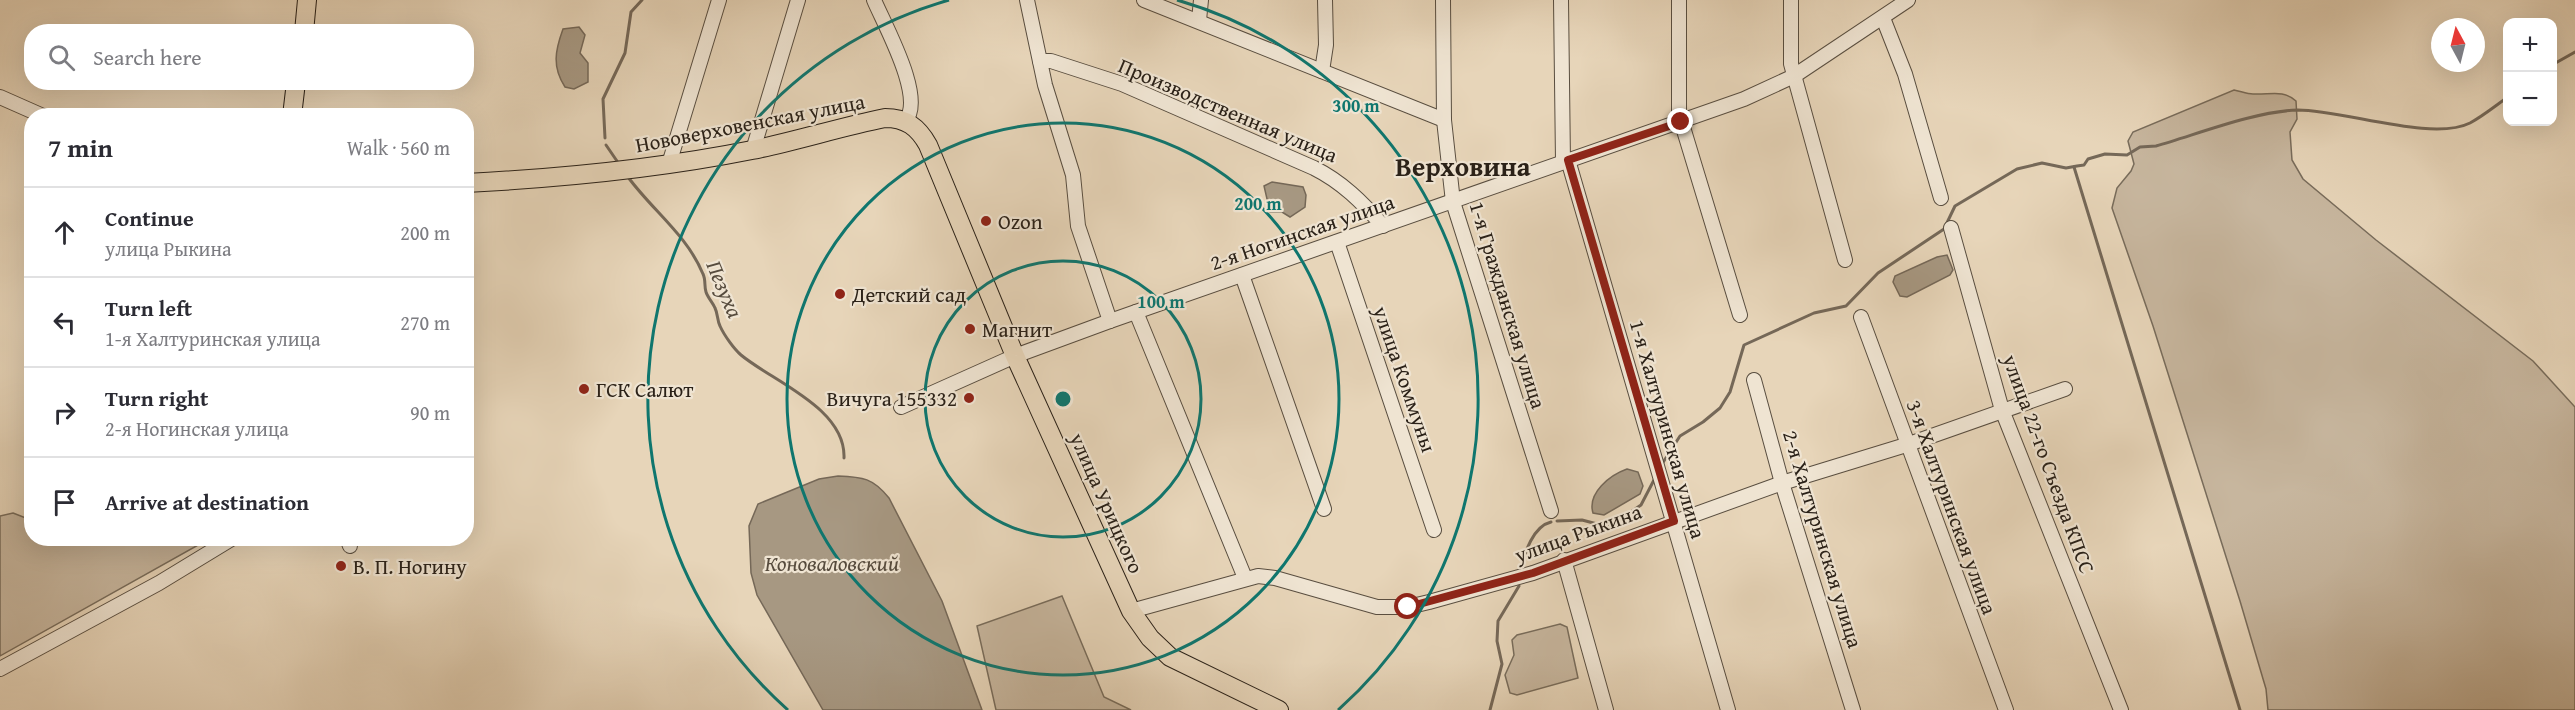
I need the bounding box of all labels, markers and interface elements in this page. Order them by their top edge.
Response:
north arrow [2431,18,2485,72]
map controls [2503,18,2557,126]
button: + [2503,18,2557,72]
search box [24,24,474,90]
icon: search [45,41,78,74]
text: Search here [93,41,202,73]
street label: Производственная улица [1114,50,1342,170]
button: − [2503,72,2557,126]
street label: Нововерховенская улица [633,86,867,160]
text: 300 m [1332,92,1380,119]
route end [1667,108,1693,134]
text: 7 min [48,128,113,167]
text: Walk · 560 m [347,133,450,162]
district label: Верховина [1395,146,1531,186]
street label: 2-я Ногинская улица [1206,186,1398,278]
text: 200 m [1234,190,1282,217]
street label: 1-я Гражданская улица [1462,198,1554,412]
text: Continue [105,202,194,234]
place label: Ozon [998,206,1043,237]
marker: Ozon [979,214,993,228]
icon: ahead [48,216,81,249]
text: 200 m [400,218,450,247]
text: улица Рыкина [105,234,232,263]
water label: Пезуха [699,255,751,323]
place label: Детский сад [851,279,967,310]
marker: Детский сад [833,287,847,301]
text: 100 m [1137,288,1185,315]
text: Turn left [105,292,192,324]
street label: улица Коммуны [1365,301,1445,456]
icon: left [48,306,81,339]
text: 270 m [400,308,450,337]
place label: Магнит [982,314,1052,345]
street label: 1-я Халтуринская улица [1622,316,1714,542]
marker: Магнит [963,322,977,336]
text: 1-я Халтуринская улица [105,324,320,353]
street label: улица 22-го Съезда КПСС [1995,349,2103,578]
place label: ГСК Салют [596,374,693,405]
text: Turn right [105,382,208,414]
marker: ГСК Салют [577,382,591,396]
place label: Вичуга 155332 [827,383,957,414]
centre of rings [1053,389,1073,409]
marker: Вичуга 155332 [962,391,976,405]
street label: 3-я Халтуринская улица [1899,395,2005,619]
icon: right [48,396,81,429]
text: 90 m [410,398,450,427]
text: 2-я Ногинская улица [105,414,289,443]
street label: 2-я Халтуринская улица [1775,426,1871,652]
street label: улица Урицкого [1062,427,1152,578]
icon: arrive [48,486,81,519]
text: Arrive at destination [105,486,309,518]
street label: улица Рыкина [1509,496,1646,571]
water label: Коноваловский [765,547,899,579]
place label: В. П. Ногину [353,551,467,582]
marker: В. П. Ногину [334,559,348,573]
route start [1394,593,1420,619]

